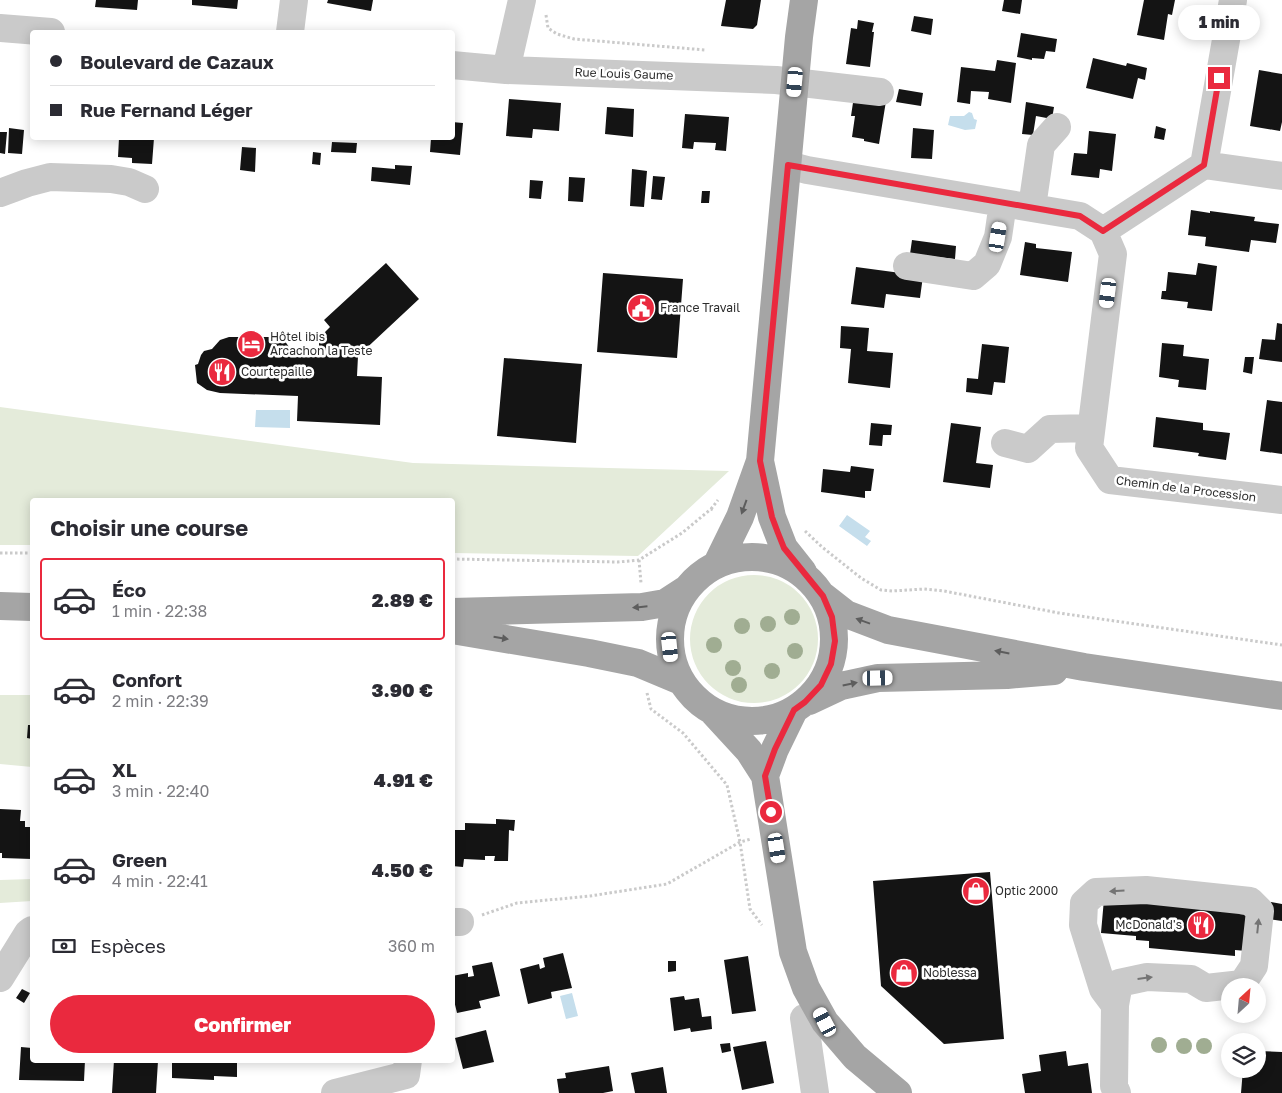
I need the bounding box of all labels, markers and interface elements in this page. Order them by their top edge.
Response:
callout: 1 min [1178,5,1260,40]
text: 1 min [1199,12,1239,32]
text: Boulevard de Cazaux [80,50,274,73]
street label: Rue Louis Gaume [574,64,674,83]
car [786,66,803,98]
route end [1208,67,1230,89]
text: Rue Fernand Léger [80,98,253,121]
car [988,221,1007,253]
car [1098,277,1117,309]
public building icon: France Travail [626,293,656,323]
place label: France Travail [660,300,740,315]
hotel icon: Hôtel ibis Arcachon la Teste [236,329,266,359]
place label: Hôtel ibis Arcachon la Teste [270,329,373,358]
restaurant icon: Courtepaille [207,357,237,387]
place label: Courtepaille [241,364,312,379]
street label: Chemin de la Procession [1115,472,1257,505]
one-way arrow [740,499,747,514]
text: Choisir une course [50,514,248,541]
icon: car [52,577,97,622]
text: Éco [112,578,146,601]
text: 2.89 € [372,588,433,611]
text: 1 min · 22:38 [112,601,207,621]
one-way arrow [632,603,648,611]
one-way arrow [855,617,870,625]
car [660,631,679,663]
one-way arrow [493,634,509,642]
one-way arrow [993,647,1009,655]
icon: car [52,667,97,712]
text: Confort [112,668,182,691]
car [862,670,893,686]
text: 3.90 € [371,678,433,701]
one-way arrow [842,680,858,688]
text: 2 min · 22:39 [112,691,209,711]
icon: car [52,757,97,802]
text: XL [112,758,137,781]
text: 4.91 € [374,768,433,791]
text: 3 min · 22:40 [112,781,210,801]
route start [760,801,782,823]
car [767,832,786,864]
icon: car [52,847,97,892]
text: Green [112,848,167,871]
text: 4.50 € [372,858,433,881]
text: 4 min · 22:41 [112,871,208,891]
shop icon: Optic 2000 [961,876,991,906]
place label: Optic 2000 [995,883,1058,898]
one-way arrow [1109,888,1125,896]
restaurant icon: McDonald's [1186,910,1216,940]
place label: McDonald's [1115,917,1182,932]
one-way arrow [1255,917,1263,933]
icon: cash [50,932,78,960]
text: Espèces [90,934,166,957]
text: 360 m [388,936,435,956]
shop icon: Noblessa [889,958,919,988]
place label: Noblessa [923,965,977,980]
one-way arrow [1137,974,1153,982]
north arrow [1221,978,1266,1022]
map controls [1221,978,1266,1078]
button: Confirmer [50,995,435,1053]
car [811,1005,838,1039]
button: layers [1221,1033,1266,1078]

